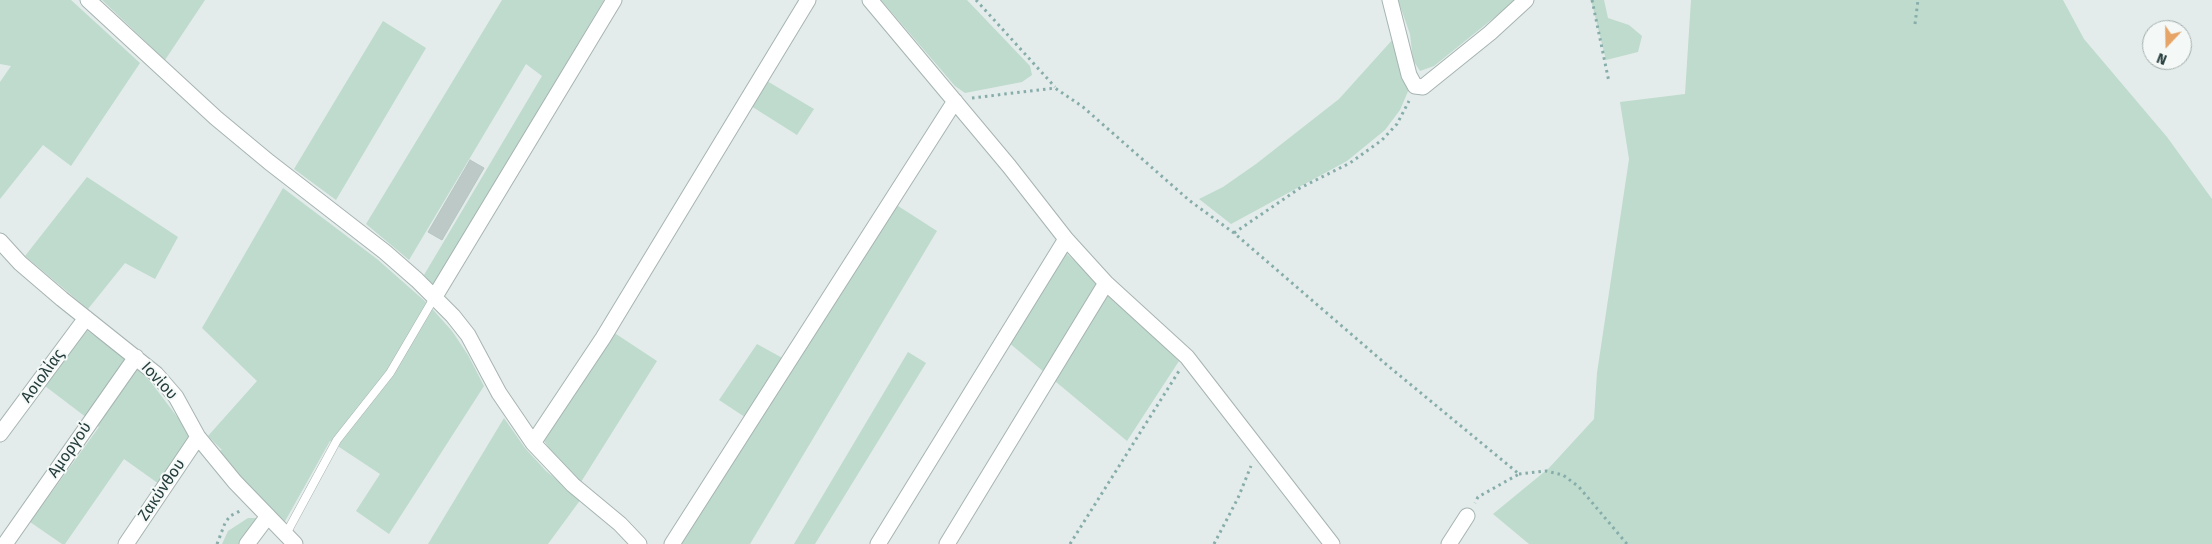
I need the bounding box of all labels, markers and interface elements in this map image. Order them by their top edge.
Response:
north arrow [2142,20,2192,70]
text: N [2154,49,2169,68]
street label: Αοιολίας [17,346,69,406]
street label: Ιονίου [137,358,181,404]
street label: Αμοργού [44,419,96,481]
street label: Ζακύνθου [134,455,190,525]

